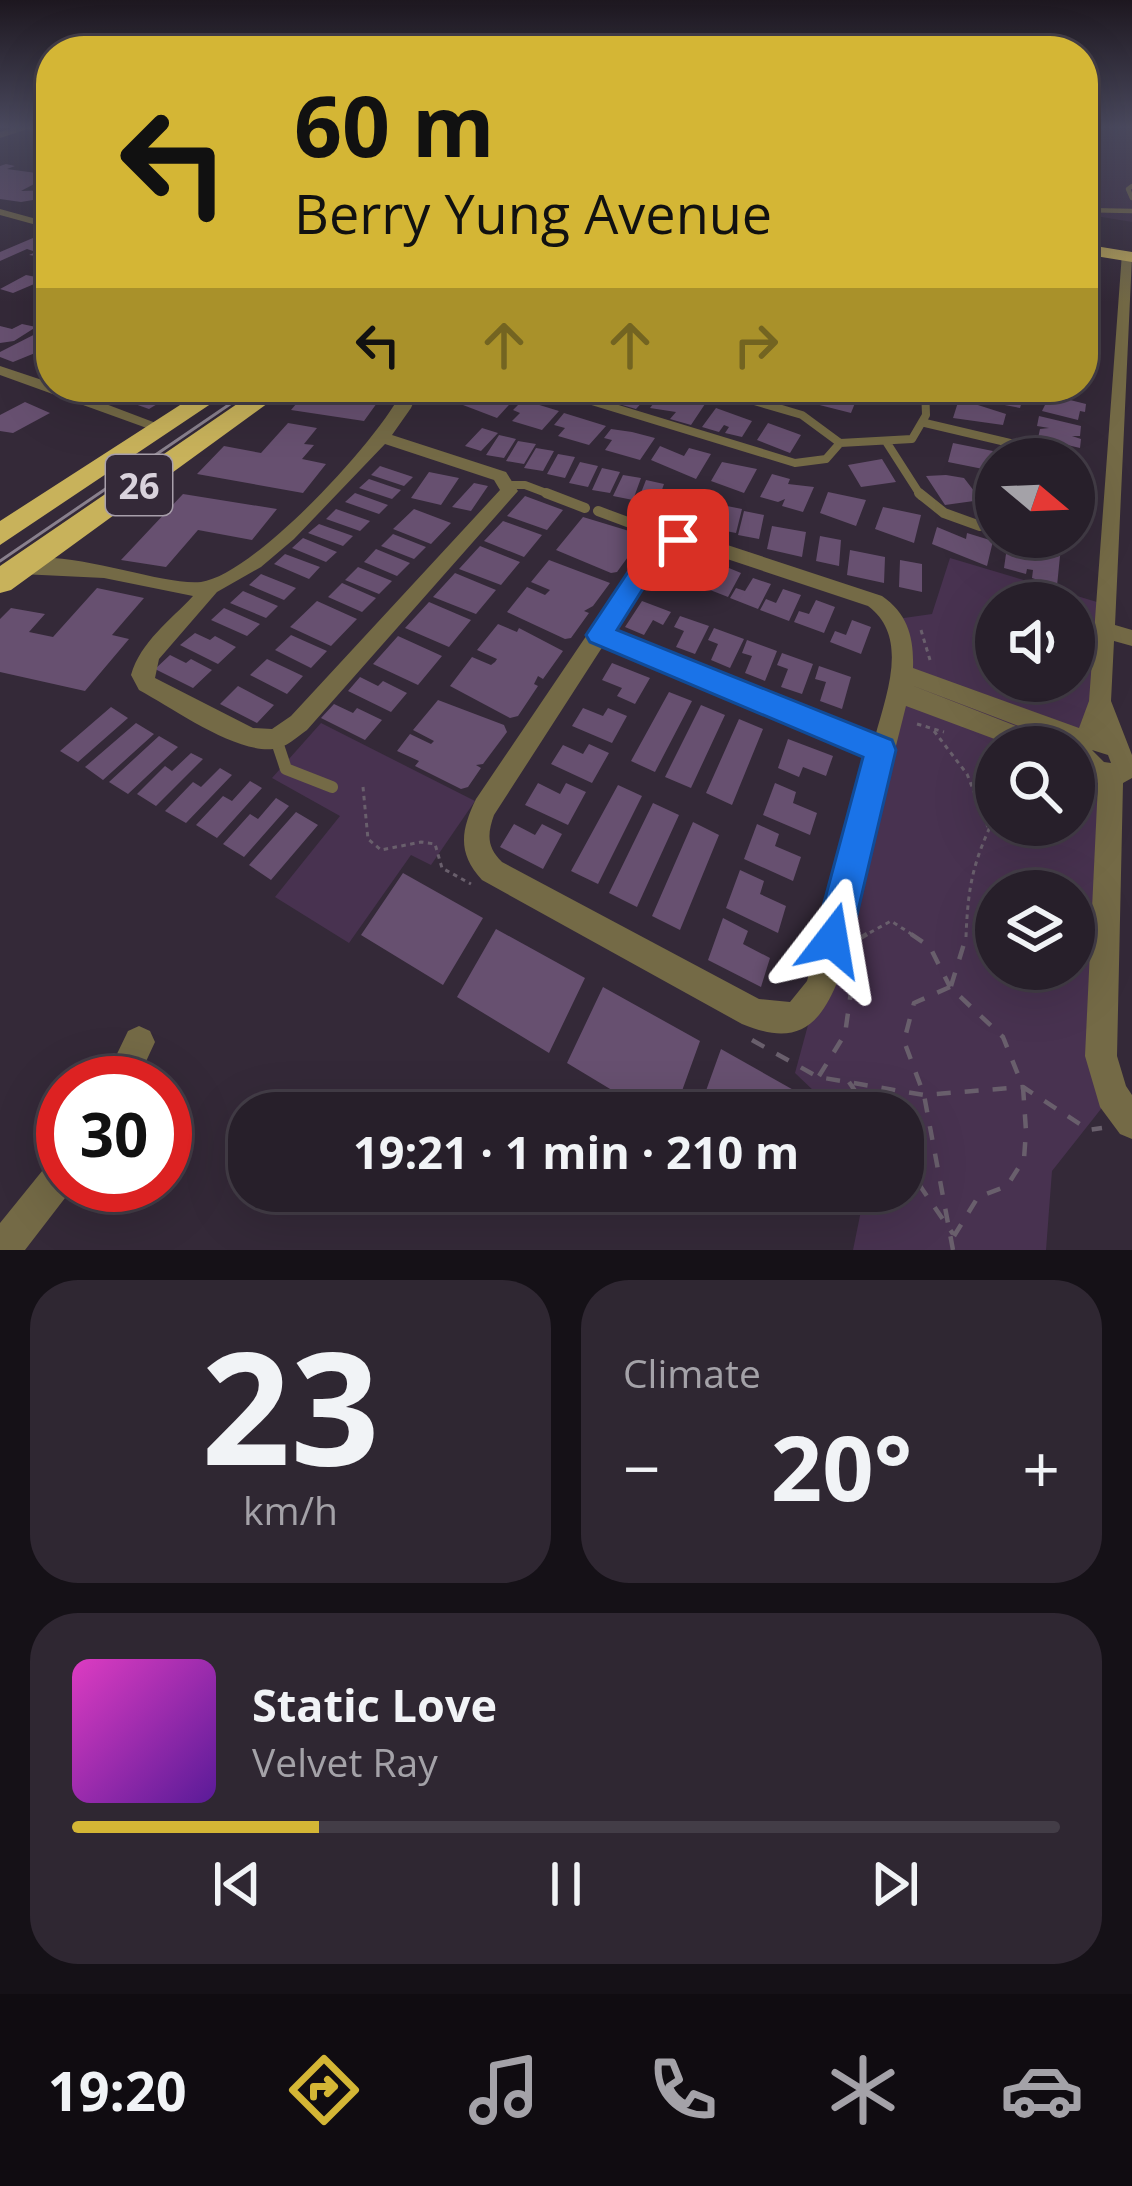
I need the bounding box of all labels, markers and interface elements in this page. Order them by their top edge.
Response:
text: 60 m [294,67,494,182]
icon: left [96,84,252,240]
text: Berry Yung Avenue [294,176,772,250]
icon: left [345,312,411,378]
icon: ahead [471,312,537,378]
icon: ahead [597,312,663,378]
icon: right [723,312,789,378]
north arrow [975,438,1095,558]
map controls [975,438,1095,990]
road number: 26 [106,455,172,515]
pin [627,489,729,591]
icon: arrive [645,507,711,573]
button: sound [975,582,1095,702]
button: search [975,726,1095,846]
button: layers [975,870,1095,990]
position arrow [769,877,895,1003]
speed limit sign: 30 [36,1056,192,1212]
text: 19:21 · 1 min · 210 m [353,1121,799,1182]
text: 23 [201,1298,380,1511]
text: Climate [623,1346,761,1399]
text: 20° [771,1405,912,1527]
text: − [623,1422,661,1512]
text: + [1022,1422,1060,1512]
text: km/h [243,1483,338,1536]
text: Static Love [252,1674,497,1735]
text: Velvet Ray [252,1735,438,1788]
icon: previous [204,1851,270,1917]
icon: pause [533,1851,599,1917]
icon: next [862,1851,928,1917]
icon: directions [282,2048,366,2132]
icon: music [462,2048,546,2132]
icon: phone [641,2048,725,2132]
icon: climate [821,2048,905,2132]
icon: car [1000,2048,1084,2132]
text: 19:20 [48,2053,187,2127]

